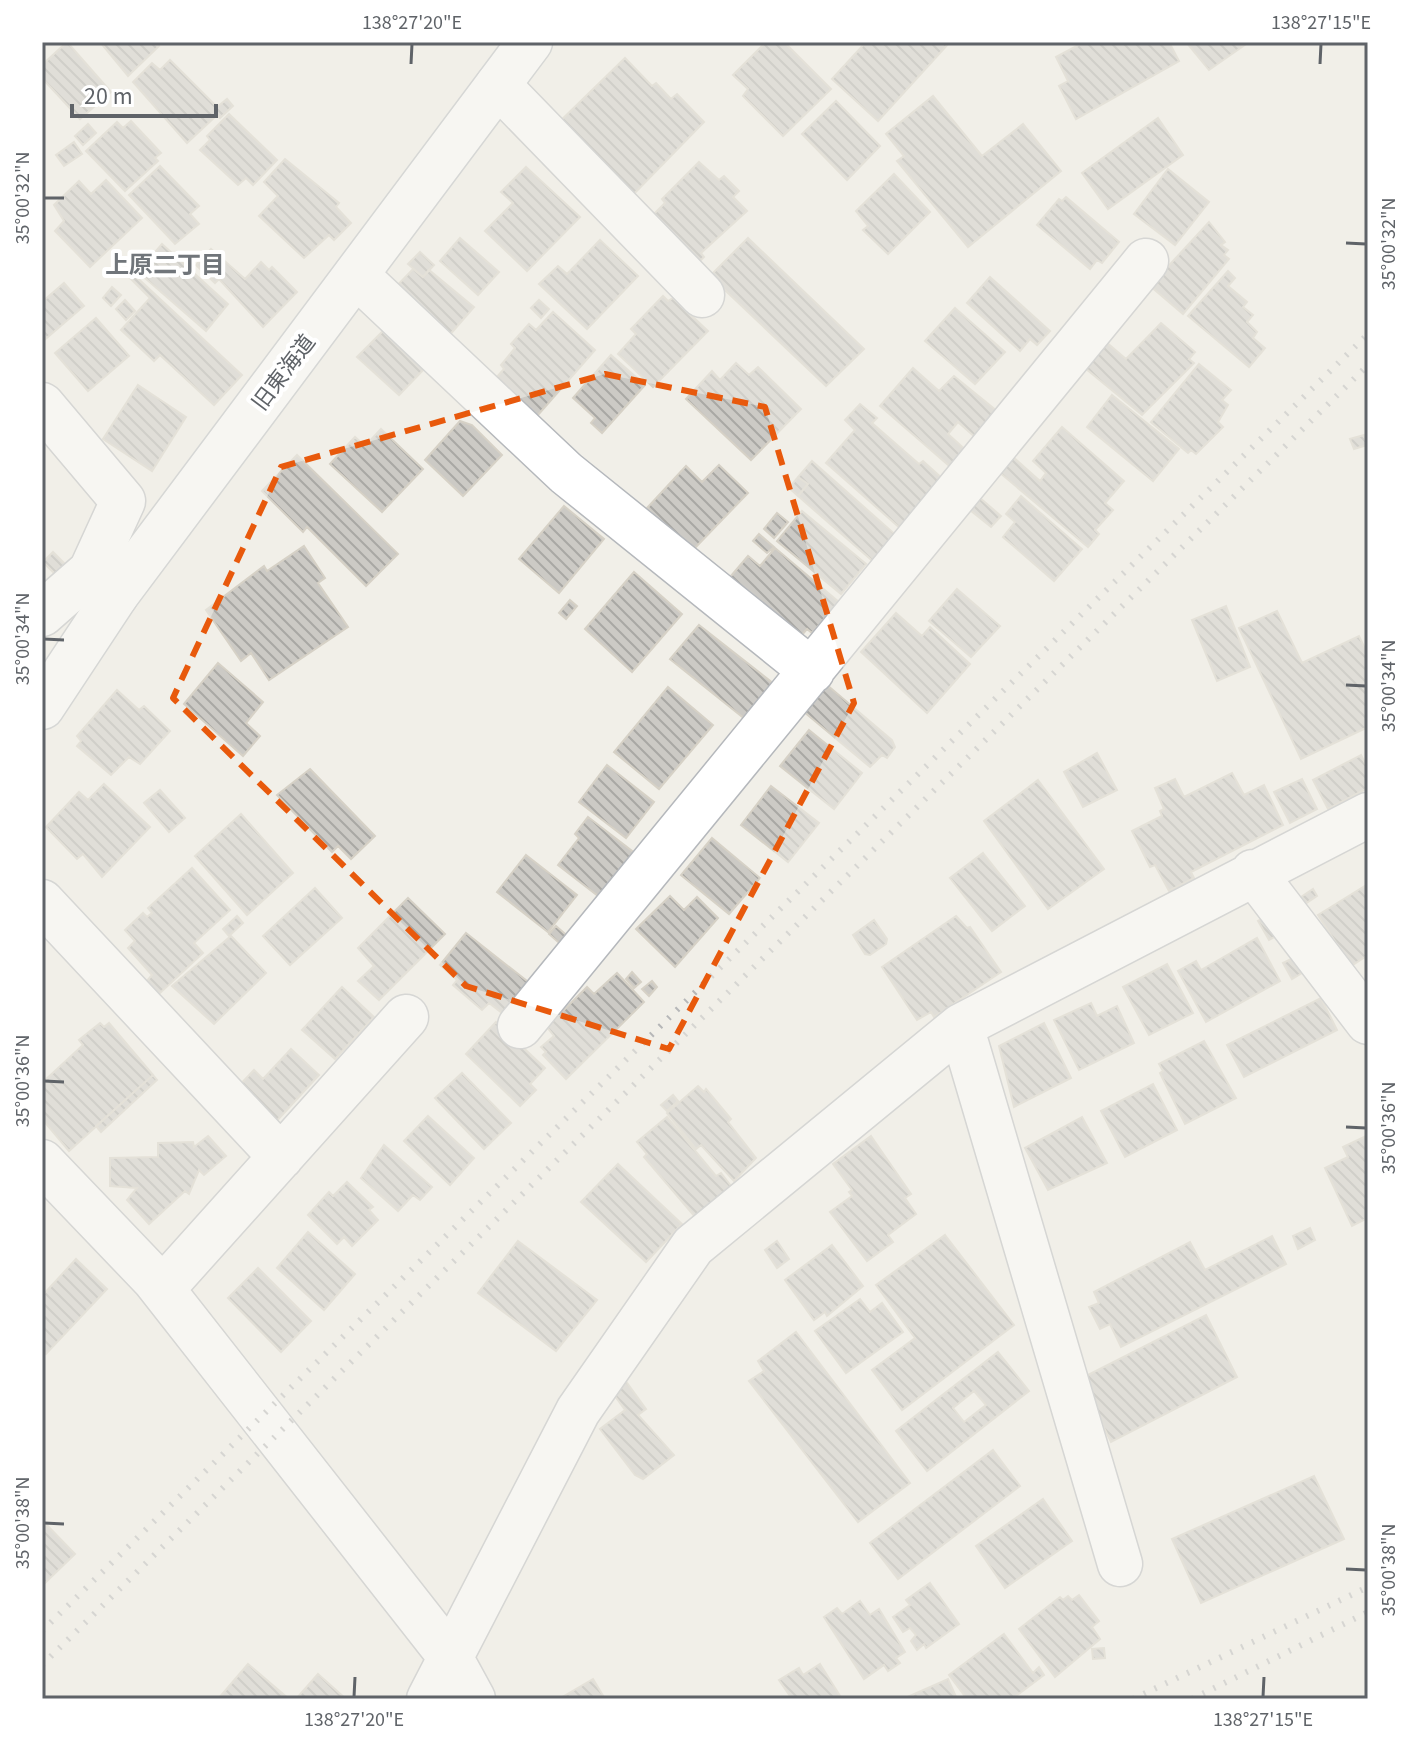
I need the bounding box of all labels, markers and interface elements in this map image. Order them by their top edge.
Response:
text: 138°27'20"E [362,9,462,37]
text: 138°27'15"E [1271,9,1371,37]
scale bar [72,68,216,118]
text: 20 m [84,79,133,114]
text: 35°00'32"N [9,152,37,244]
text: 35°00'32"N [1375,198,1403,290]
district label: 上原二丁目 [105,248,225,283]
street label: 旧東海道 [245,328,323,417]
text: 35°00'34"N [9,593,37,685]
text: 35°00'34"N [1375,640,1403,732]
text: 35°00'36"N [9,1035,37,1127]
text: 35°00'36"N [1375,1082,1403,1174]
text: 35°00'38"N [9,1477,37,1569]
text: 35°00'38"N [1375,1524,1403,1616]
text: 138°27'20"E [304,1706,404,1734]
text: 138°27'15"E [1213,1706,1313,1734]

